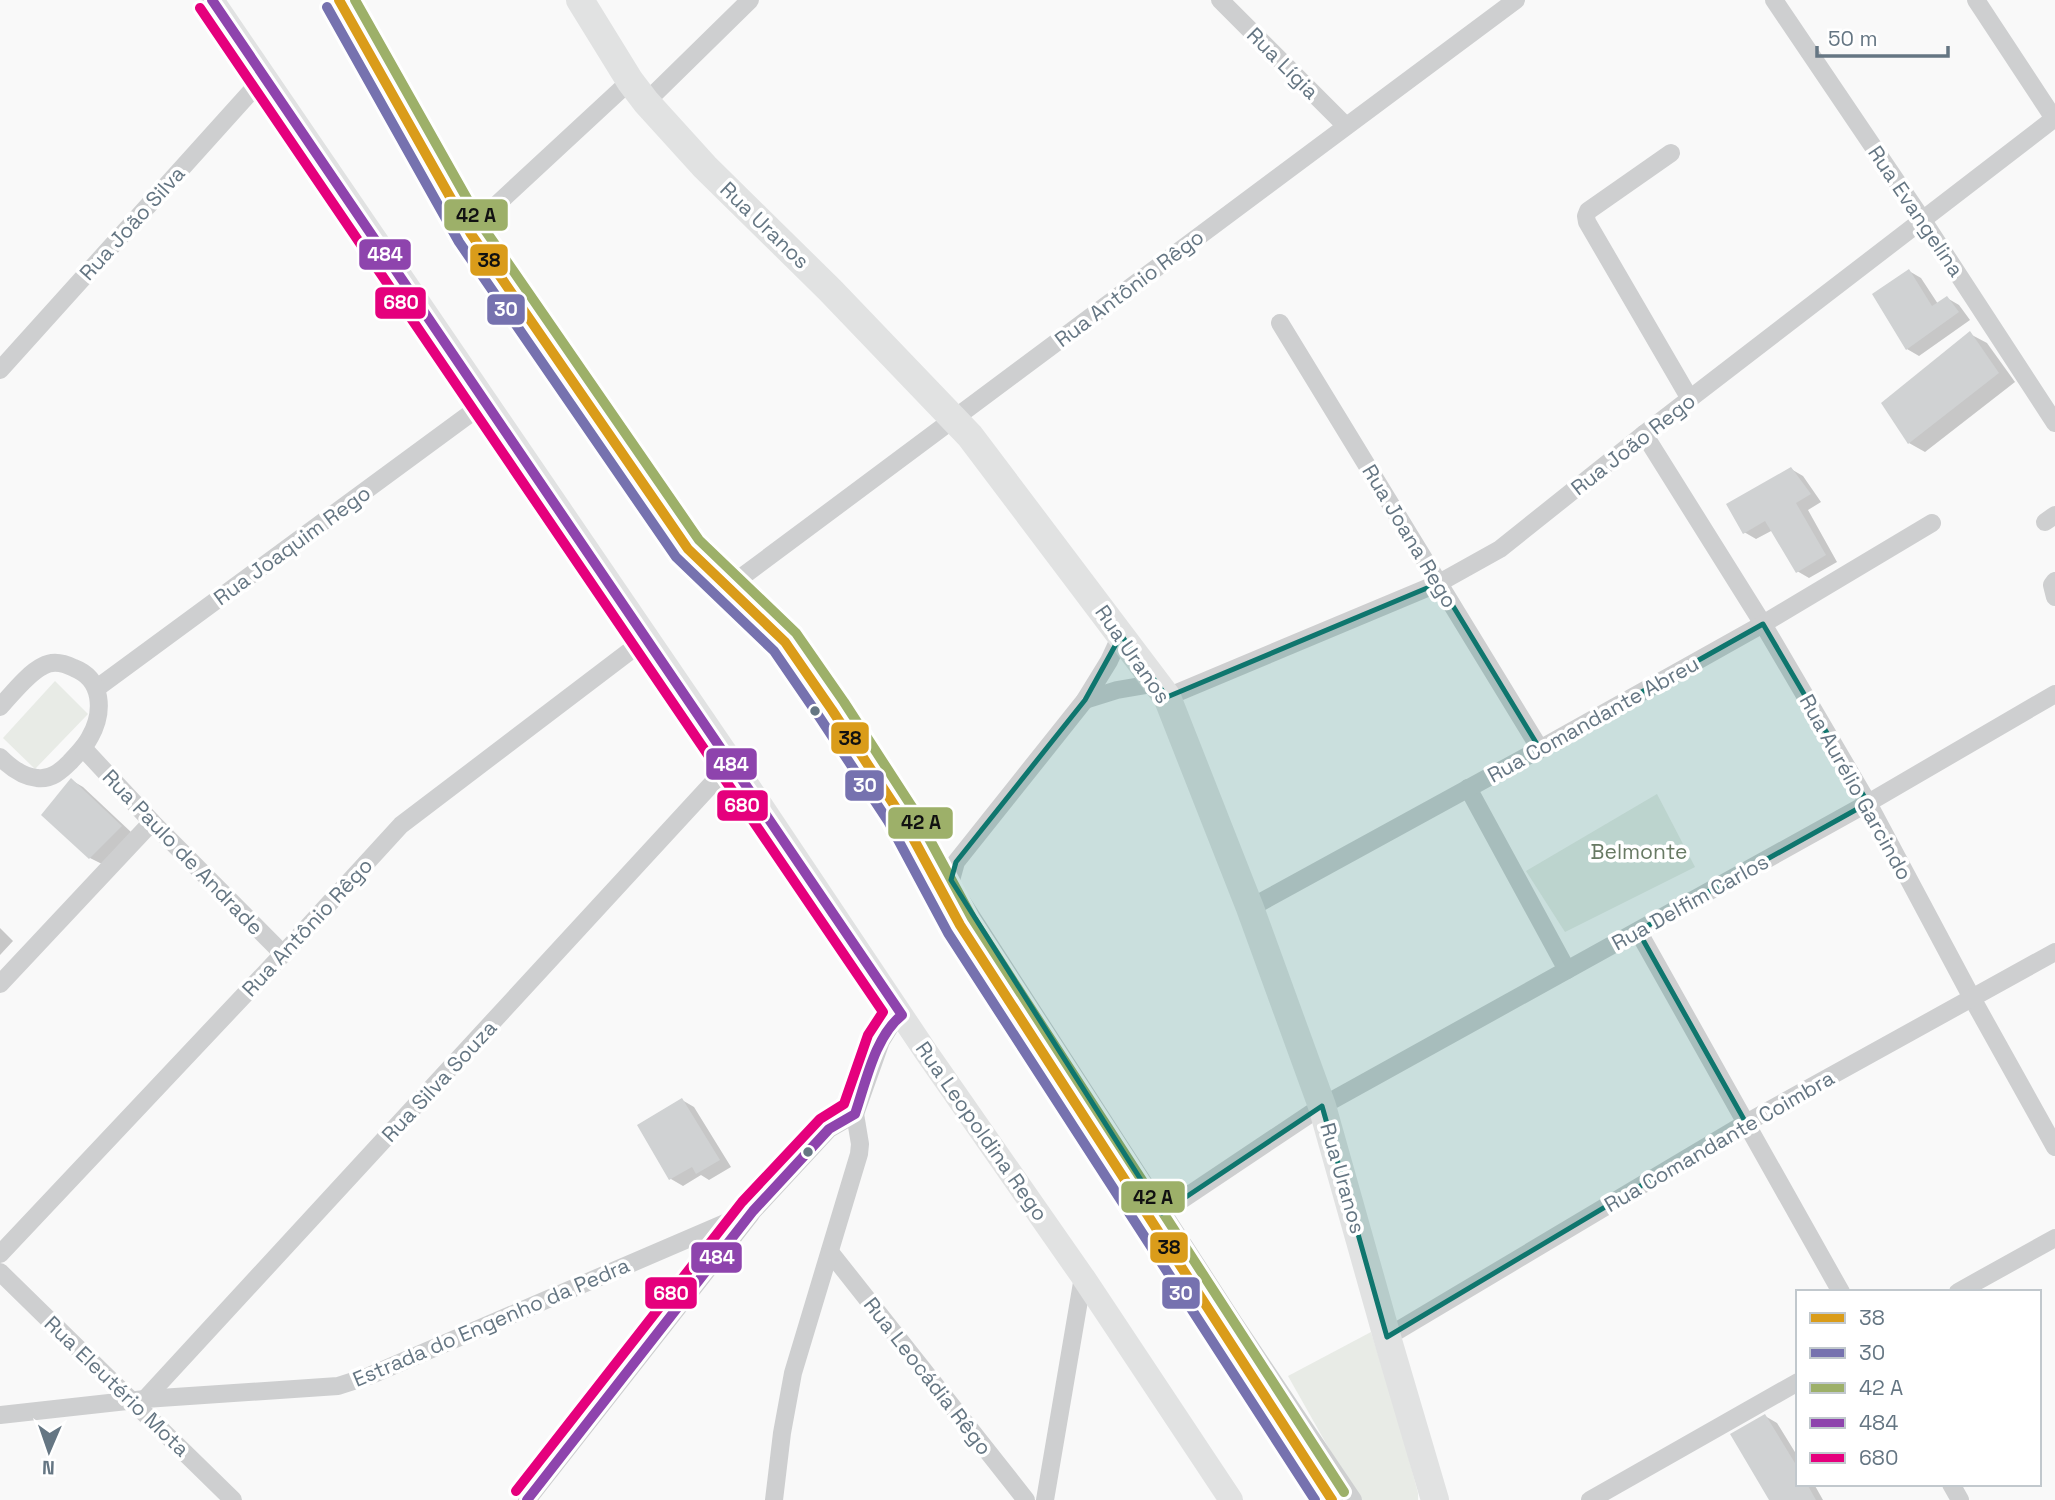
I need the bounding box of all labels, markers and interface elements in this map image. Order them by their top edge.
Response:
scale bar [1817,14,1948,58]
street label: Rua Lígia [1241,21,1325,105]
text: 50 m [1828,25,1878,52]
street label: Rua Evangelina [1862,140,1970,282]
street label: Rua João Silva [74,160,190,286]
street label: Rua Uranos [715,176,815,274]
line badge: 42 A [443,198,509,232]
text: 42 A [456,203,496,228]
street label: Rua Antônio Rêgo [1049,223,1209,353]
line badge: 484 [358,238,412,271]
text: 484 [367,242,403,267]
line badge: 38 [469,243,509,277]
text: 38 [478,248,500,273]
line badge: 680 [374,286,427,320]
text: 680 [383,290,419,315]
line badge: 30 [486,293,526,326]
text: 30 [494,297,518,322]
street label: Rua João Rego [1565,387,1701,501]
street label: Rua Joana Rego [1356,459,1464,613]
street label: Rua Joaquim Rego [208,479,376,611]
street label: Rua Uranos [1089,600,1177,708]
street label: Rua Comandante Abreu [1483,650,1703,788]
street label: Rua Aurélio Garcindo [1794,689,1918,885]
unlabelled marker [808,704,822,718]
line badge: 38 [830,721,870,755]
text: 38 [839,726,861,751]
line badge: 484 [705,747,758,781]
text: 484 [713,752,749,777]
street label: Rua Paulo de Andrade [97,763,269,941]
line badge: 30 [844,769,885,802]
text: 30 [853,773,877,798]
line badge: 680 [716,789,769,822]
text: 680 [724,793,760,818]
line badge: 42 A [887,806,954,840]
text: 42 A [901,810,941,835]
park label: Belmonte [1591,838,1687,865]
street label: Rua Delfim Carlos [1607,848,1773,956]
street label: Rua Antônio Rêgo [236,852,378,1002]
street label: Rua Silva Souza [376,1014,502,1148]
street label: Rua Leopoldina Rego [910,1036,1054,1226]
street label: Rua Comandante Coimbra [1599,1064,1839,1218]
street label: Rua Uranos [1314,1119,1372,1237]
unlabelled marker [801,1145,815,1159]
line badge: 42 A [1120,1180,1186,1214]
text: 42 A [1133,1185,1173,1210]
line badge: 38 [1149,1231,1189,1264]
text: 38 [1158,1235,1180,1260]
line badge: 484 [690,1241,743,1274]
text: 484 [699,1245,735,1270]
street label: Estrada do Engenho da Pedra [348,1251,634,1393]
line badge: 680 [644,1276,698,1310]
line badge: 30 [1161,1276,1201,1310]
text: 680 [653,1281,689,1306]
text: 30 [1169,1281,1193,1306]
legend [1796,1290,2041,1486]
street label: Rua Leocádia Rêgo [858,1292,998,1460]
text: 38 [1859,1304,1885,1331]
street label: Rua Eleutério Mota [39,1310,195,1462]
text: 30 [1859,1339,1885,1366]
text: 42 A [1859,1374,1903,1401]
text: 484 [1859,1409,1898,1436]
north arrow [14,1416,84,1486]
text: 680 [1859,1444,1898,1471]
text: N [42,1455,55,1480]

